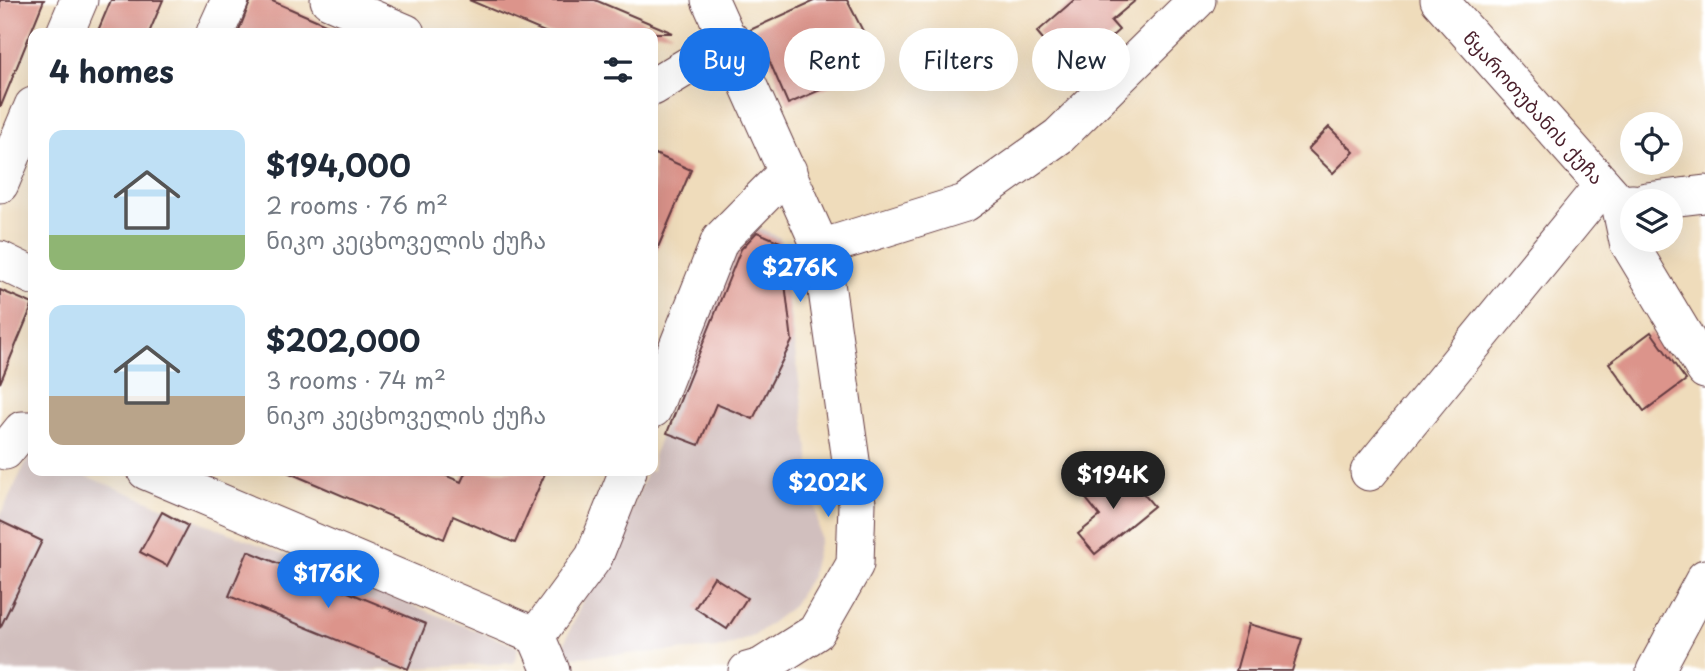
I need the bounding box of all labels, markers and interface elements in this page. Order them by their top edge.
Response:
street label: წყაროთუბანის ქუჩა [1457,24,1611,190]
chip: Buy [679,28,770,91]
chip: Rent [784,28,885,91]
chip: Filters [899,28,1018,91]
chip: New [1032,28,1130,91]
text: 4 homes [49,48,174,93]
icon: filters [599,51,637,89]
map controls [1620,112,1683,252]
button: locate [1620,112,1683,175]
text: $194,000 [266,142,411,187]
icon: home [105,158,189,242]
text: 2 rooms · 76 m² [266,187,448,222]
button: layers [1620,189,1683,252]
text: ნიკო კეცხოველის ქუჩა [266,222,546,257]
pin: $276K [751,244,849,304]
text: $276K [762,249,838,284]
text: $202,000 [266,317,421,362]
icon: home [105,333,189,417]
text: 3 rooms · 74 m² [266,362,446,397]
text: ნიკო კეცხოველის ქუჩა [266,397,546,432]
pin: $194K [1064,452,1162,511]
text: $194K [1077,456,1149,491]
pin: $202K [779,460,877,519]
text: $202K [789,464,867,499]
pin: $176K [279,550,377,610]
text: $176K [293,555,363,590]

